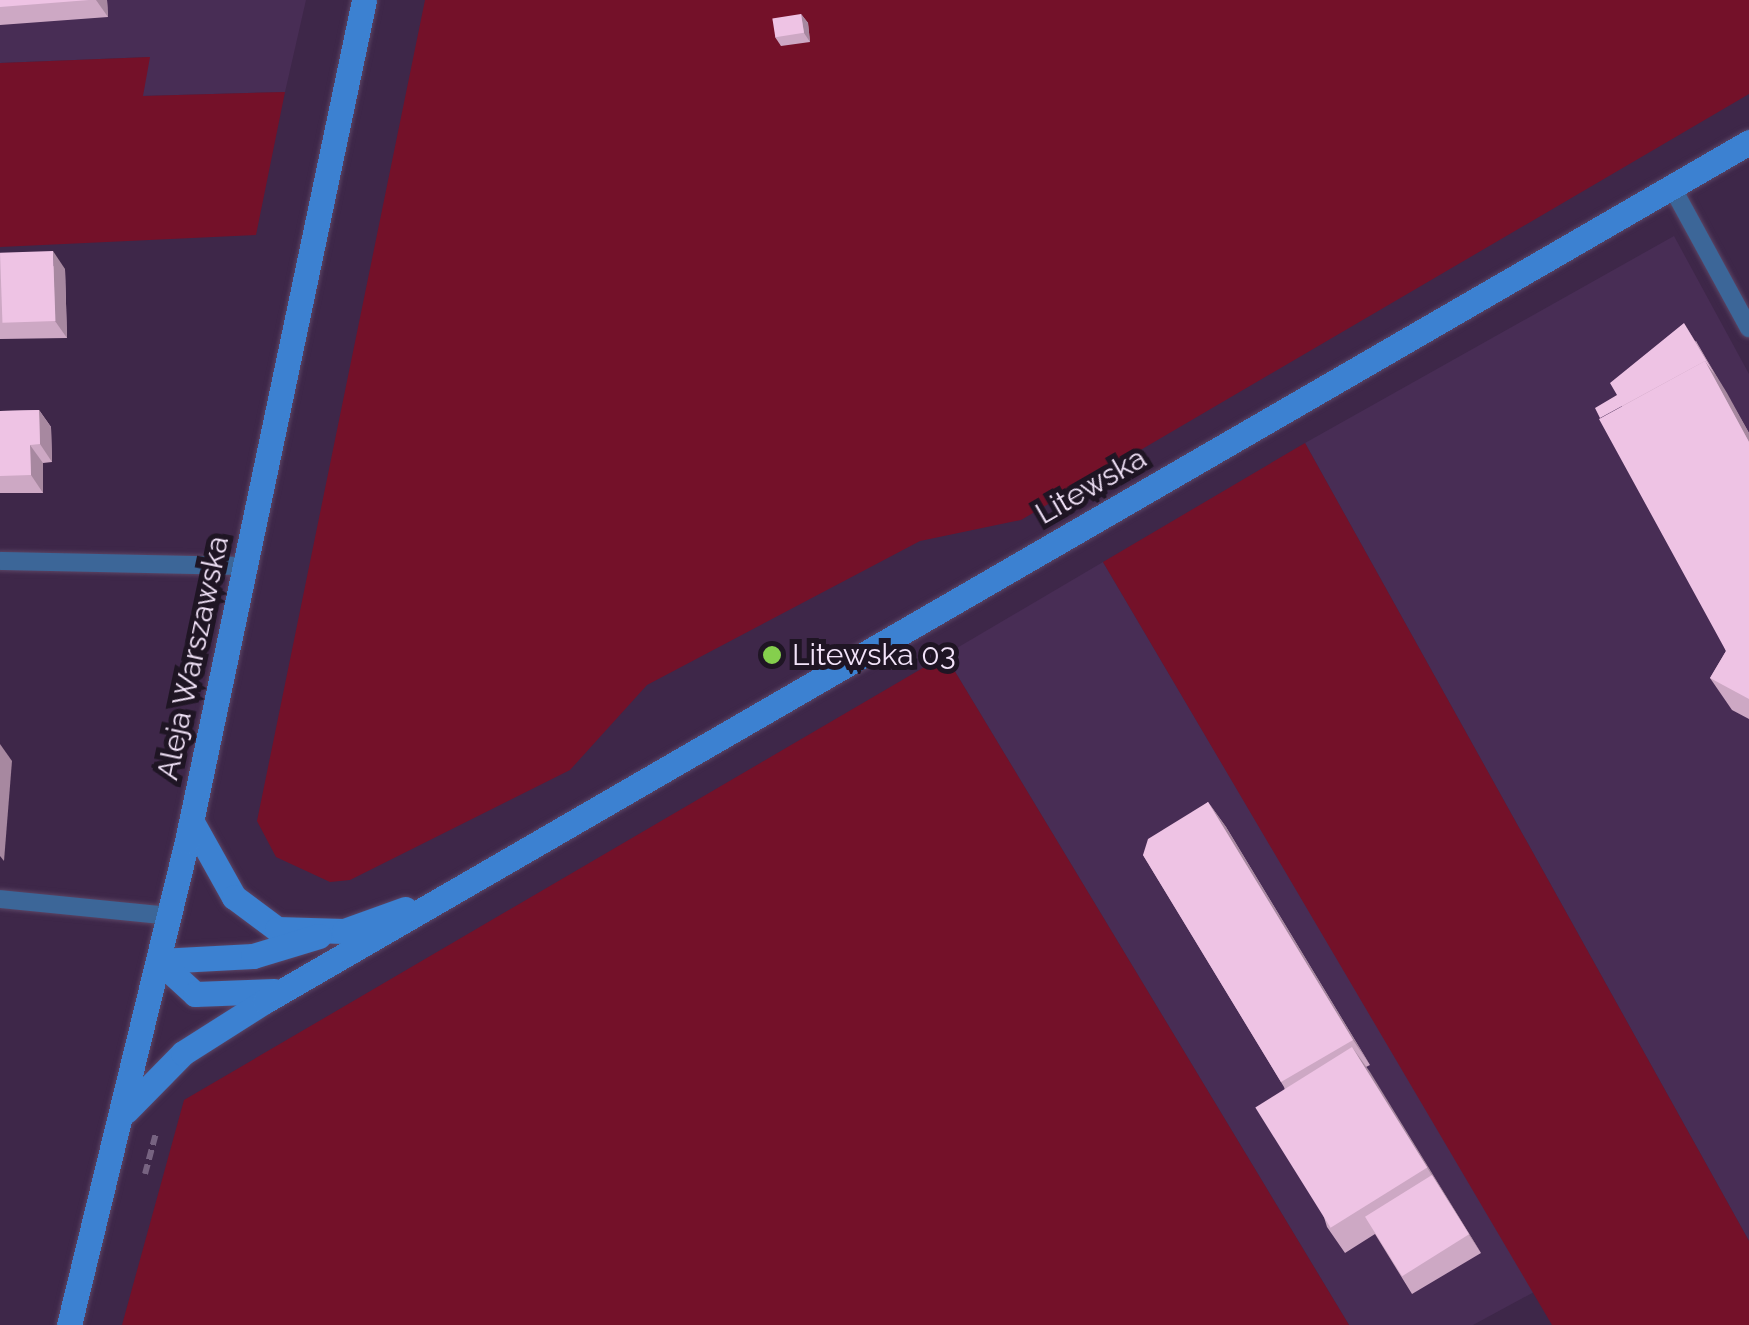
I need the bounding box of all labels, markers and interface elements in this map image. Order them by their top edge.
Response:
street label: Litewska [1029,440,1153,532]
street label: Aleja Warszawska [149,532,237,784]
place label: Litewska 03 [792,637,956,673]
marker: Litewska 03 [761,644,783,666]

